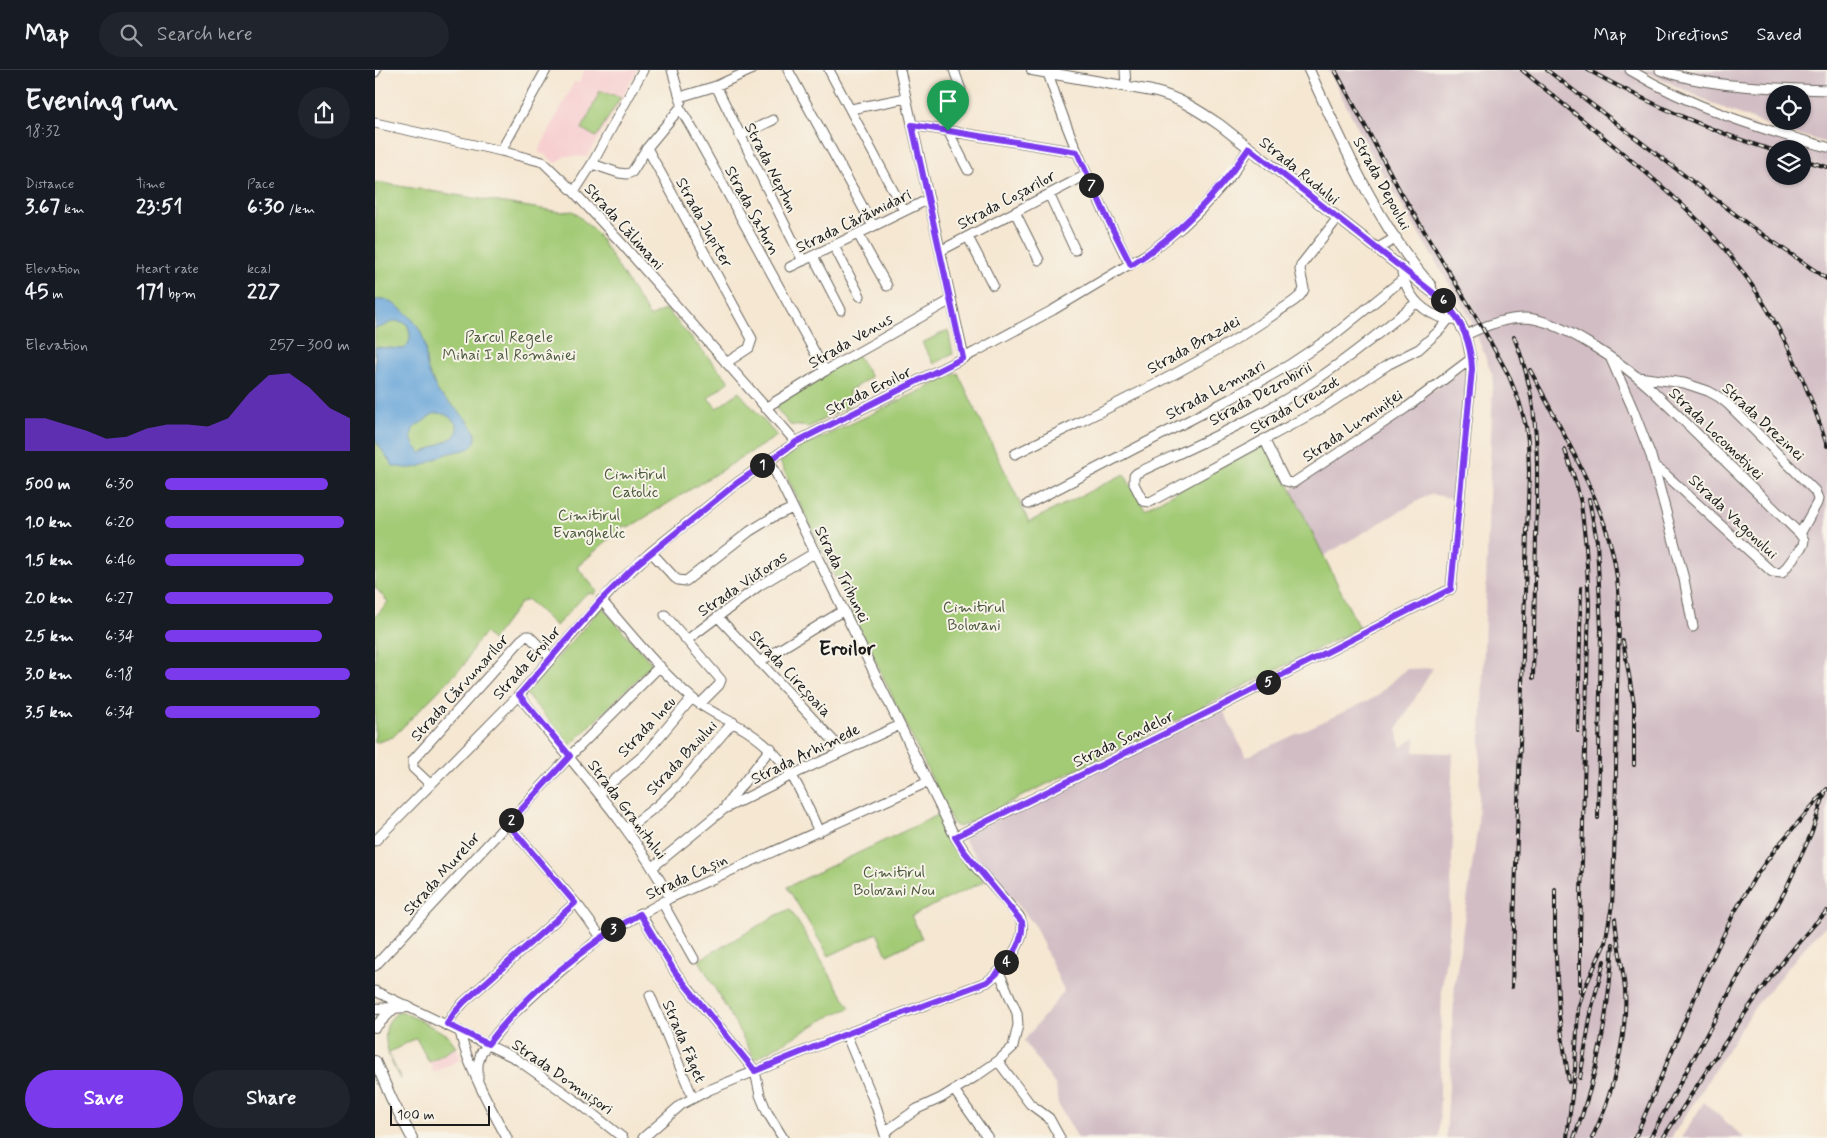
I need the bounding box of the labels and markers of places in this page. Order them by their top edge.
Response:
pin [927,80,969,131]
pin: 7 [1079,172,1103,198]
pin: 6 [1431,288,1455,312]
pin: 1 [749,452,775,478]
pin: 5 [1255,670,1281,694]
pin: 2 [499,808,523,832]
pin: 3 [601,916,625,942]
pin: 4 [993,950,1019,974]

